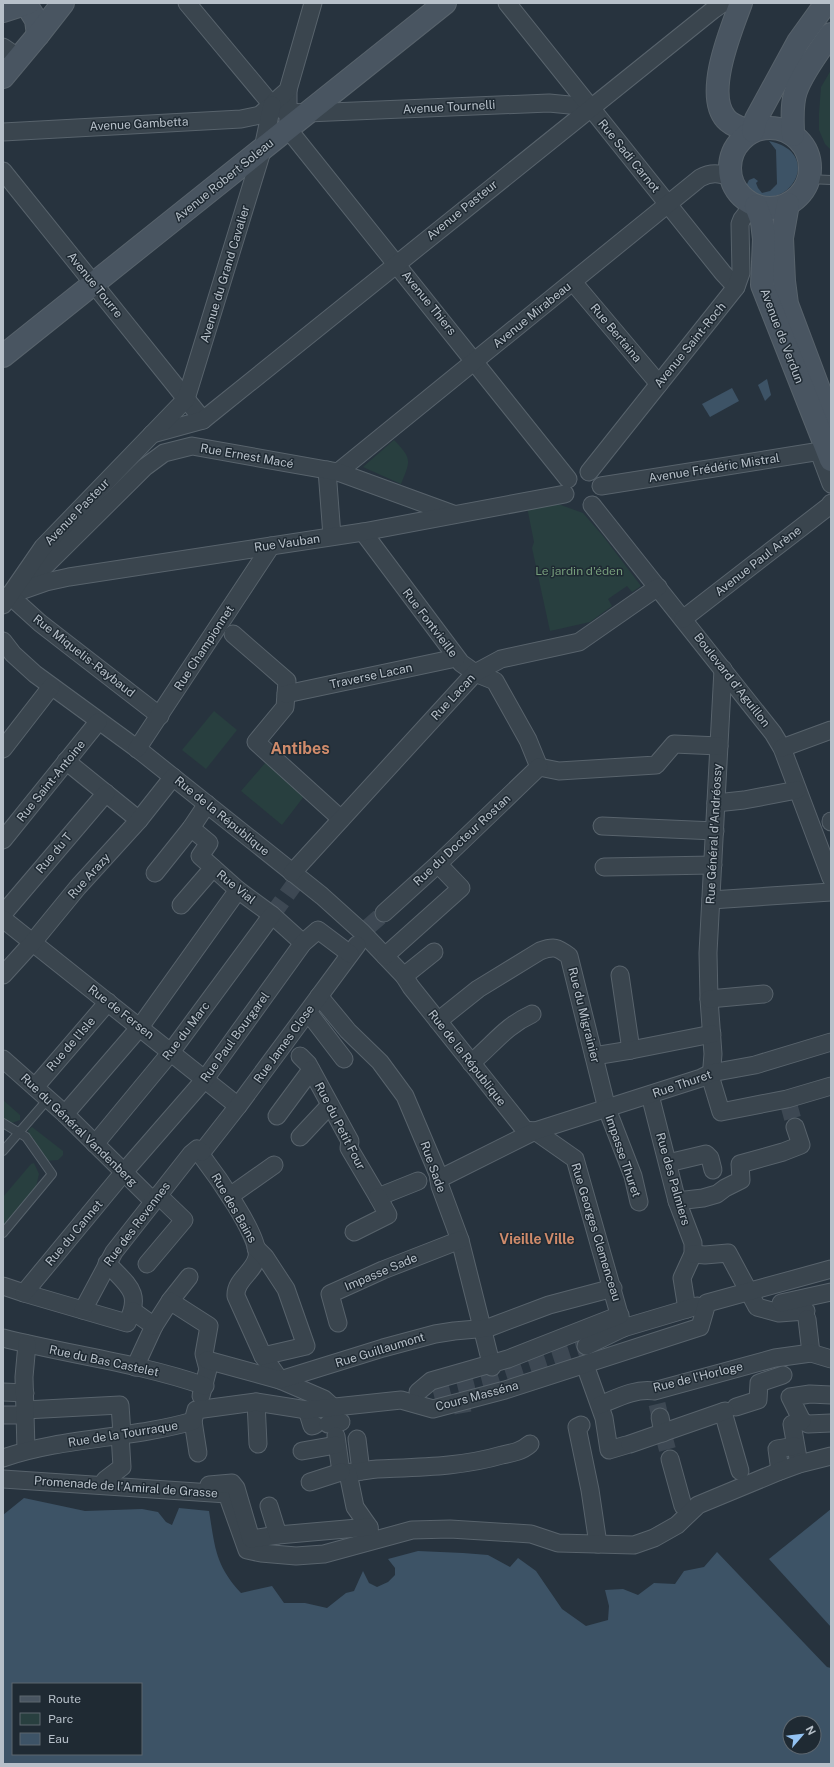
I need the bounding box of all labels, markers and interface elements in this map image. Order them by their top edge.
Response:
street label: Avenue Tournelli [402,98,496,116]
street label: Avenue Gambetta [89,114,189,134]
street label: Rue Sadi Carnot [595,117,663,196]
street label: Avenue Robert Soleau [172,136,276,224]
street label: Avenue Pasteur [424,177,500,243]
street label: Avenue du Grand Cavalier [197,203,253,344]
street label: Avenue Tourre [64,249,126,321]
street label: Avenue Thiers [399,268,459,338]
street label: Avenue Mirabeau [490,279,574,351]
street label: Avenue de Verdun [757,287,807,385]
street label: Avenue Saint-Roch [651,300,729,390]
street label: Rue Bertaina [588,301,644,365]
street label: Rue Ernest Macé [199,441,295,471]
street label: Avenue Frédéric Mistral [647,451,781,485]
street label: Avenue Pasteur [42,476,113,548]
street label: Avenue Paul Arène [712,523,804,599]
street label: Rue Vauban [253,531,321,555]
park label: Le jardin d'éden [535,564,623,578]
street label: Rue Fontvieille [400,586,460,660]
street label: Rue Championnet [171,603,237,693]
street label: Rue Miquelis-Raybaud [30,612,138,700]
street label: Boulevard d'Aguillon [691,630,773,730]
street label: Traverse Lacan [328,660,414,692]
street label: Rue Lacan [428,671,478,723]
street label: Rue Saint-Antoine [14,737,88,825]
district label: Antibes [270,739,330,758]
street label: Rue Général d'Andréossy [703,763,725,905]
street label: Rue de la République [172,773,272,859]
street label: Rue du Docteur Rostan [411,791,513,889]
street label: Rue du T [33,830,75,876]
street label: Rue Arazy [65,850,113,902]
street label: Rue Vial [214,867,258,907]
street label: Rue du Migrainier [565,966,603,1065]
street label: Rue de Fersen [85,982,157,1042]
street label: Rue Paul Bourgarel [198,989,273,1085]
street label: Rue du Marc [159,999,213,1063]
street label: Rue James Close [251,1002,317,1086]
street label: Rue de la République [425,1007,509,1109]
street label: Rue de l'Isle [44,1014,98,1074]
street label: Rue Thuret [651,1067,714,1101]
street label: Rue du Général Vandenberg [18,1071,140,1189]
street label: Rue du Petit Four [312,1080,368,1172]
street label: Impasse Thuret [602,1113,644,1199]
street label: Rue des Palmiers [653,1131,693,1227]
street label: Rue Sade [417,1140,449,1195]
street label: Rue Georges Clemenceau [568,1161,624,1303]
street label: Rue des Bains [208,1171,260,1245]
street label: Rue des Revennes [101,1179,173,1269]
street label: Rue du Cannet [42,1197,106,1269]
district label: Vieille Ville [499,1231,575,1247]
street label: Impasse Sade [342,1250,420,1294]
street label: Rue Guillaumont [334,1330,427,1370]
street label: Rue du Bas Castelet [48,1343,160,1380]
street label: Rue de l'Horloge [652,1359,745,1395]
street label: Cours Masséna [434,1378,520,1414]
street label: Rue de la Tourraque [67,1418,179,1450]
street label: Promenade de l'Amiral de Grasse [34,1474,219,1500]
legend [12,1683,142,1755]
text: Route [48,1692,81,1706]
text: Parc [48,1712,73,1726]
north arrow [782,1715,822,1755]
text: N [804,1724,818,1737]
text: Eau [48,1732,69,1746]

